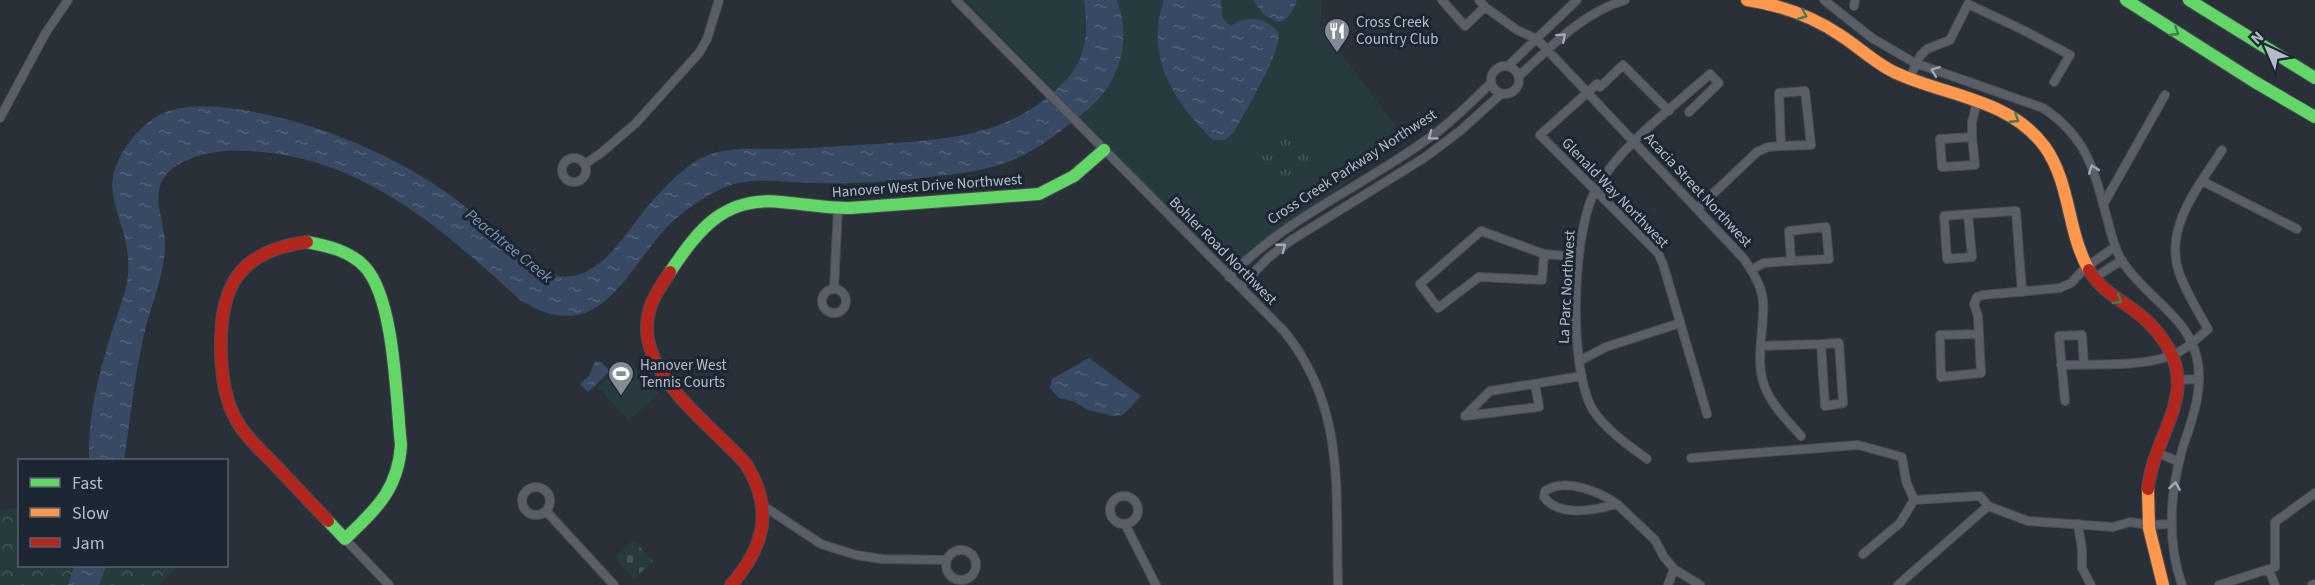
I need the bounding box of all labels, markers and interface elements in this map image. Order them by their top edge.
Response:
one-way arrow [1797,8,1808,20]
place label: Cross Creek Country Club [1356,12,1439,50]
restaurant icon: Cross Creek Country Club [1322,16,1352,54]
north arrow [2237,18,2297,78]
one-way arrow [2168,24,2179,35]
text: N [2246,26,2269,50]
one-way arrow [1555,33,1566,44]
one-way arrow [1930,65,1941,78]
street label: Cross Creek Parkway Northwest [1263,104,1441,230]
one-way arrow [2009,111,2019,123]
one-way arrow [1427,128,1438,139]
street label: Acacia Street Northwest [1639,128,1757,252]
street label: Glenald Way Northwest [1557,133,1673,253]
one-way arrow [2087,164,2100,175]
street label: Hanover West Drive Northwest [831,169,1023,203]
street label: Bohler Road Northwest [1164,192,1282,310]
water label: Peachtree Creek [461,204,558,288]
street label: La Parc Northwest [1554,230,1580,344]
one-way arrow [1276,243,1287,254]
one-way arrow [2112,293,2123,304]
place label: Hanover West Tennis Courts [640,355,727,393]
sports icon: Hanover West Tennis Courts [606,359,636,397]
legend [18,459,228,567]
text: Fast [72,471,103,496]
one-way arrow [2168,481,2180,490]
text: Slow [72,501,109,526]
text: Jam [72,531,105,556]

